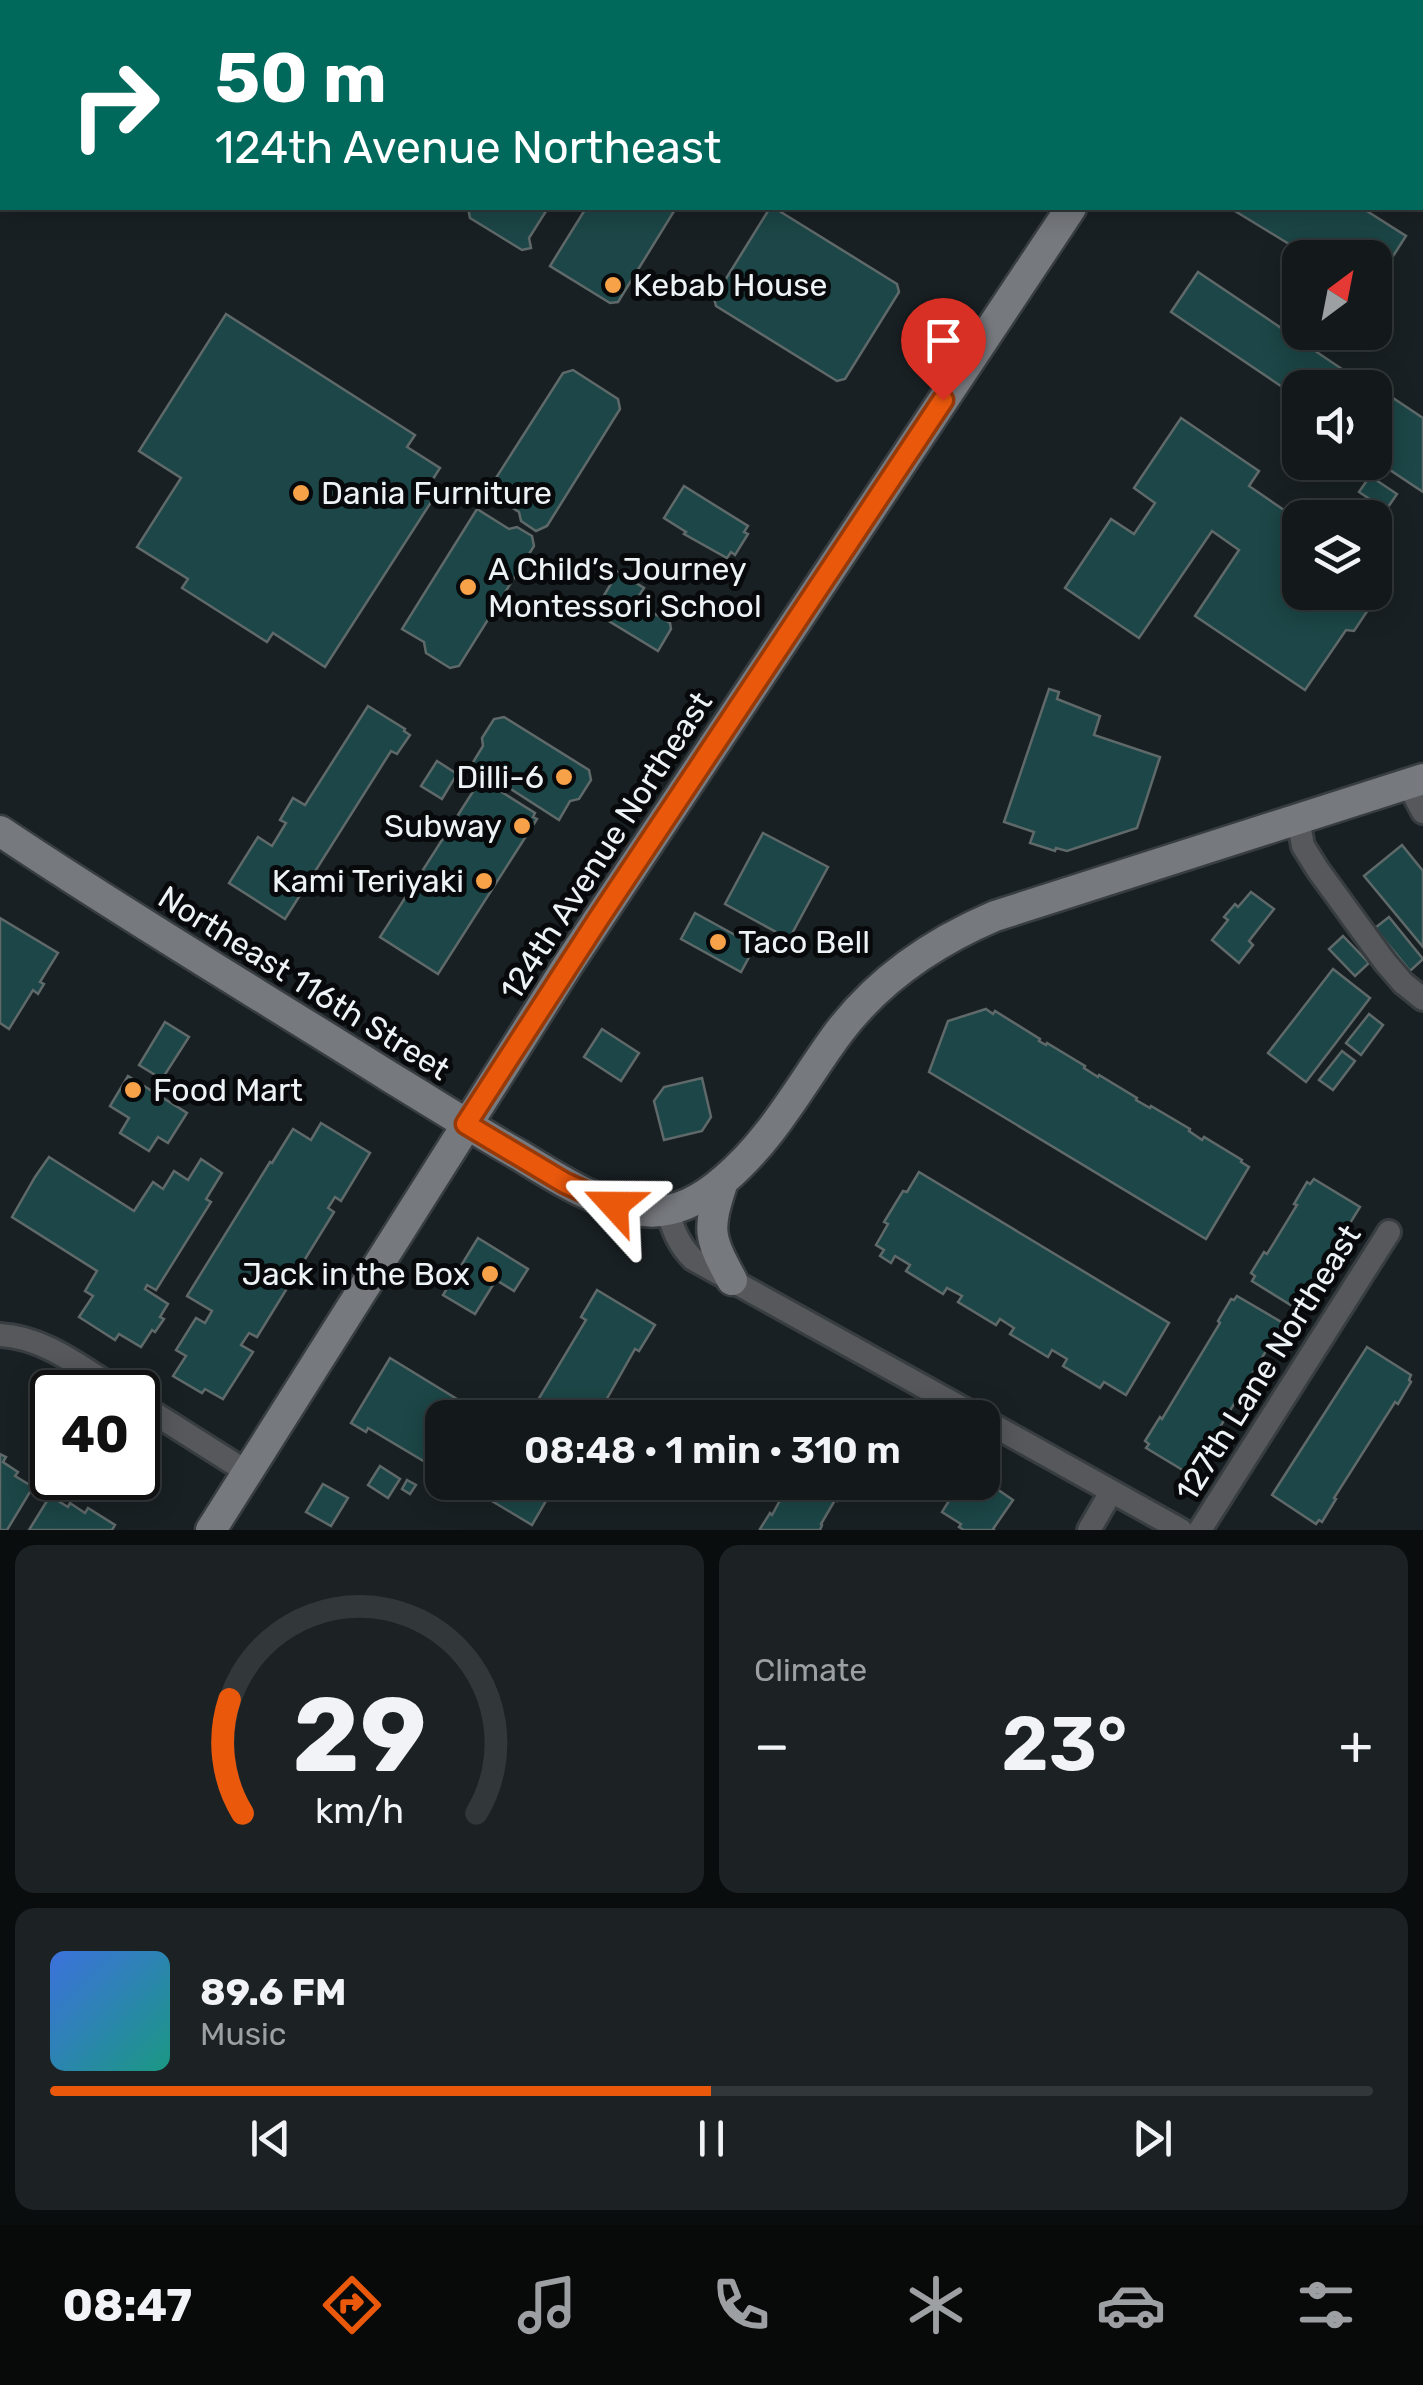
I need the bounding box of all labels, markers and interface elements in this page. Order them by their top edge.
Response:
text: 50 m [215,37,387,120]
icon: right [50,40,180,170]
text: 124th Avenue Northeast [215,121,721,174]
north arrow [1282,240,1392,350]
map controls [1282,240,1392,610]
place label: Kebab House [633,266,828,304]
marker: Kebab House [602,274,624,296]
pin [901,298,986,401]
icon: arrive [916,313,971,368]
button: sound [1282,370,1392,480]
place label: Dania Furniture [321,474,552,512]
marker: Dania Furniture [290,482,312,504]
button: layers [1282,500,1392,610]
place label: A Child’s Journey Montessori School [488,550,762,625]
marker: A Child’s Journey Montessori School [457,576,479,598]
street label: 124th Avenue Northeast [492,685,720,1007]
place label: Dilli-6 [456,758,544,796]
marker: Dilli-6 [553,766,575,788]
place label: Subway [384,807,502,845]
marker: Subway [511,815,533,837]
place label: Kami Teriyaki [272,862,464,900]
marker: Kami Teriyaki [473,870,495,892]
street label: Northeast 116th Street [151,878,457,1088]
place label: Taco Bell [738,923,870,961]
marker: Taco Bell [707,931,729,953]
place label: Food Mart [153,1071,303,1109]
marker: Food Mart [122,1079,144,1101]
position arrow [562,1153,666,1257]
street label: 127th Lane Northeast [1167,1218,1369,1508]
place label: Jack in the Box [242,1255,470,1293]
marker: Jack in the Box [479,1263,501,1285]
speed limit sign: 40 [30,1370,160,1500]
text: 08:48 · 1 min · 310 m [524,1427,901,1473]
text: Climate [754,1651,867,1689]
text: 29 [292,1674,427,1797]
text: 23° [1001,1700,1127,1789]
text: − [754,1713,790,1778]
text: + [1339,1713,1373,1778]
text: km/h [315,1790,404,1832]
text: 89.6 FM [200,1969,347,2015]
text: Music [200,2015,286,2053]
icon: previous [243,2111,298,2166]
icon: pause [684,2111,739,2166]
icon: next [1125,2111,1180,2166]
icon: directions [317,2270,387,2340]
icon: music [512,2270,582,2340]
icon: phone [706,2270,776,2340]
icon: climate [901,2270,971,2340]
icon: car [1096,2270,1166,2340]
icon: filters [1291,2270,1361,2340]
text: 08:47 [62,2279,192,2332]

